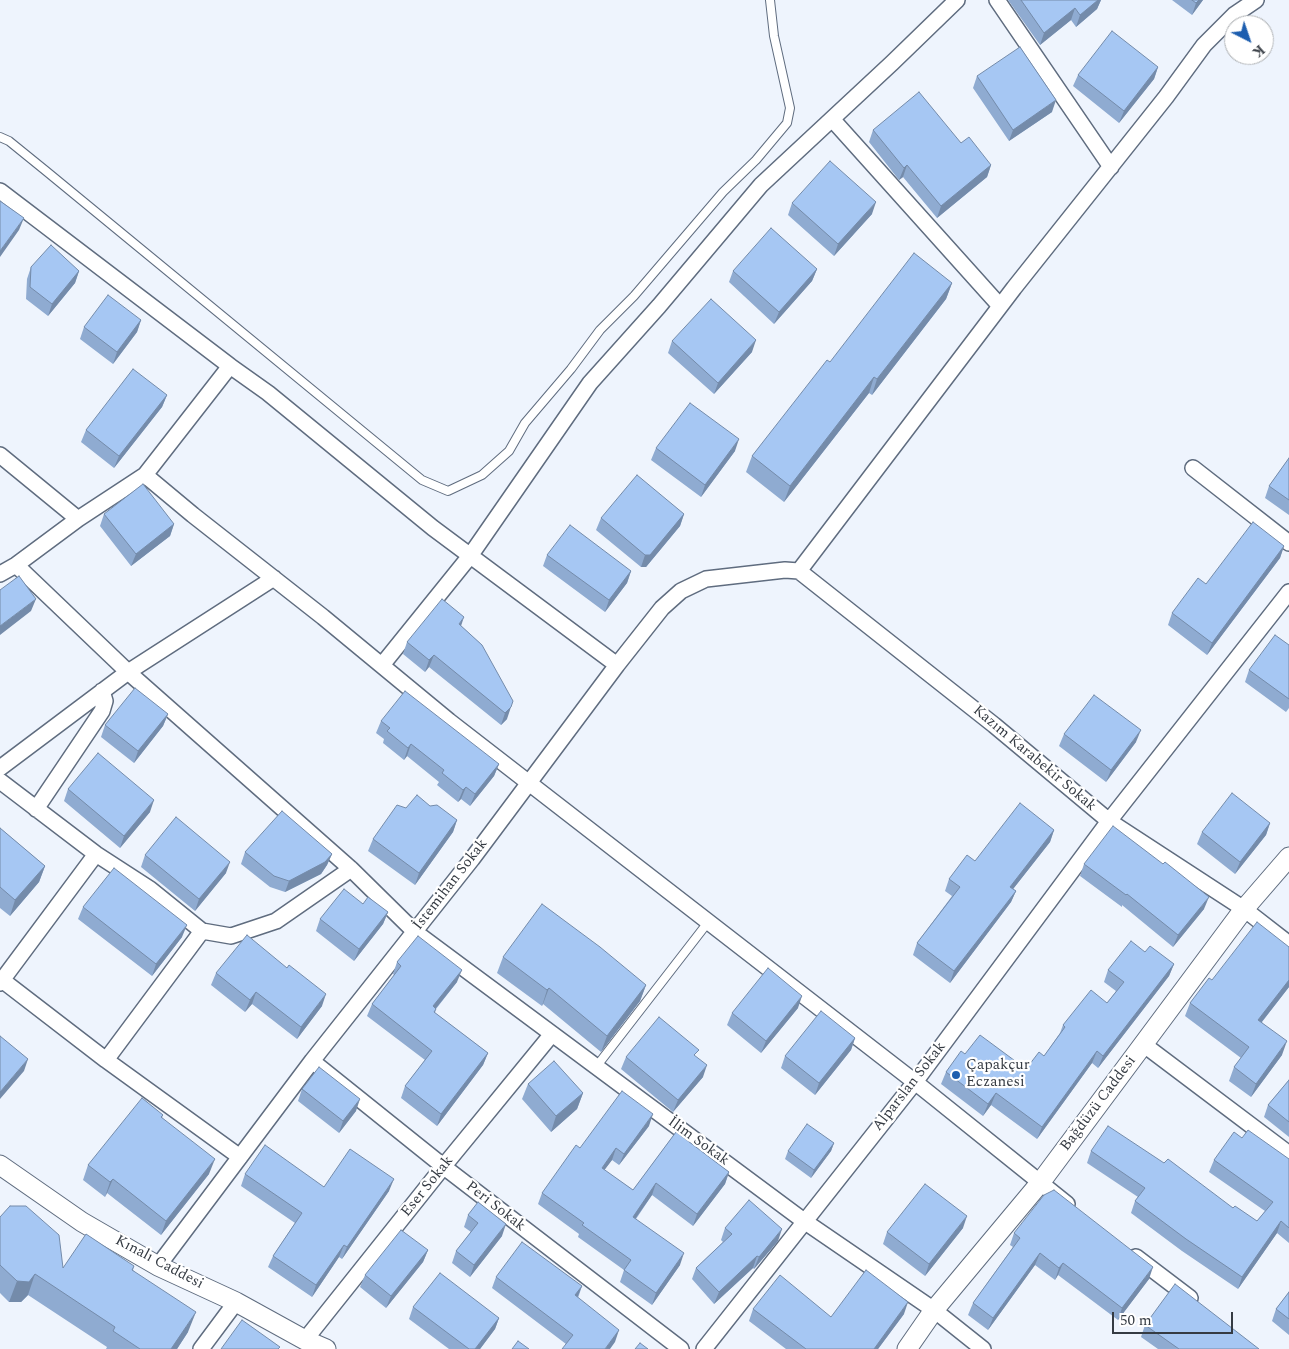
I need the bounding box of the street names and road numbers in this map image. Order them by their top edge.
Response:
street label: Kazım Karabekir Sokak [969,702,1099,816]
street label: İstemihan Sokak [410,836,492,934]
street label: Alparslan Sokak [870,1039,950,1135]
street label: Bağdüzü Caddesi [1057,1053,1141,1155]
street label: İlim Sokak [664,1114,732,1170]
street label: Eser Sokak [398,1153,458,1221]
street label: Peri Sokak [461,1178,529,1236]
street label: Kınalı Caddesi [112,1232,206,1294]

